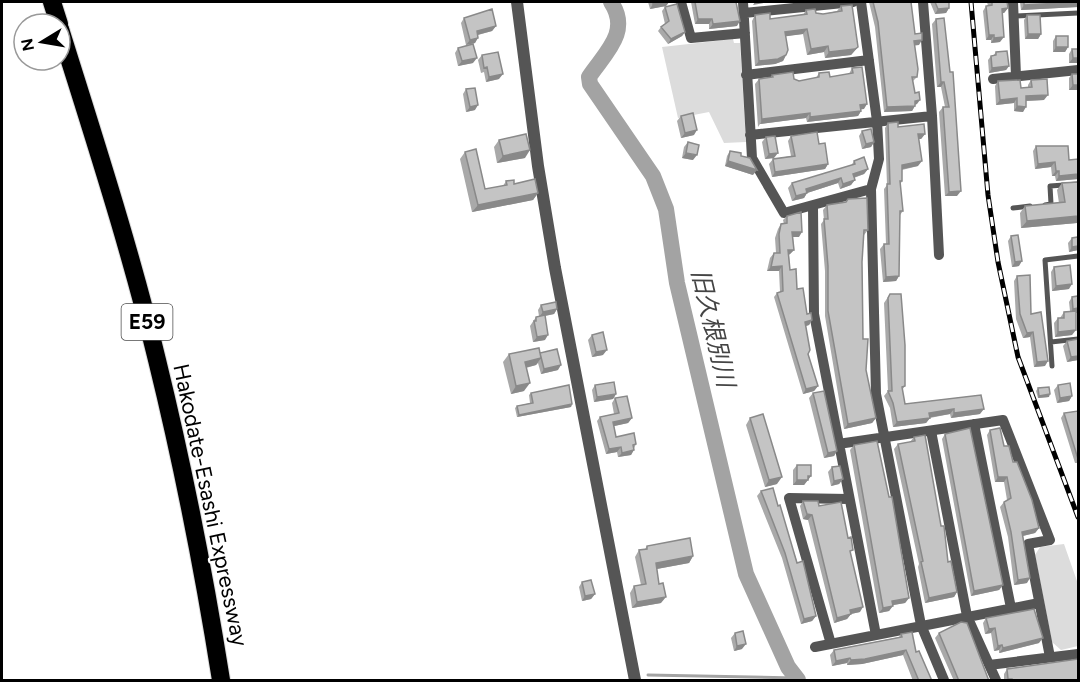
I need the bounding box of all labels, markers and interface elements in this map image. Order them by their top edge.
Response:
north arrow [12,12,72,72]
text: N [17,37,38,53]
water label: 旧久根別川 [686,266,742,393]
road number: E59 [122,304,172,340]
street label: Hakodate-Esashi Expressway [167,361,254,649]

